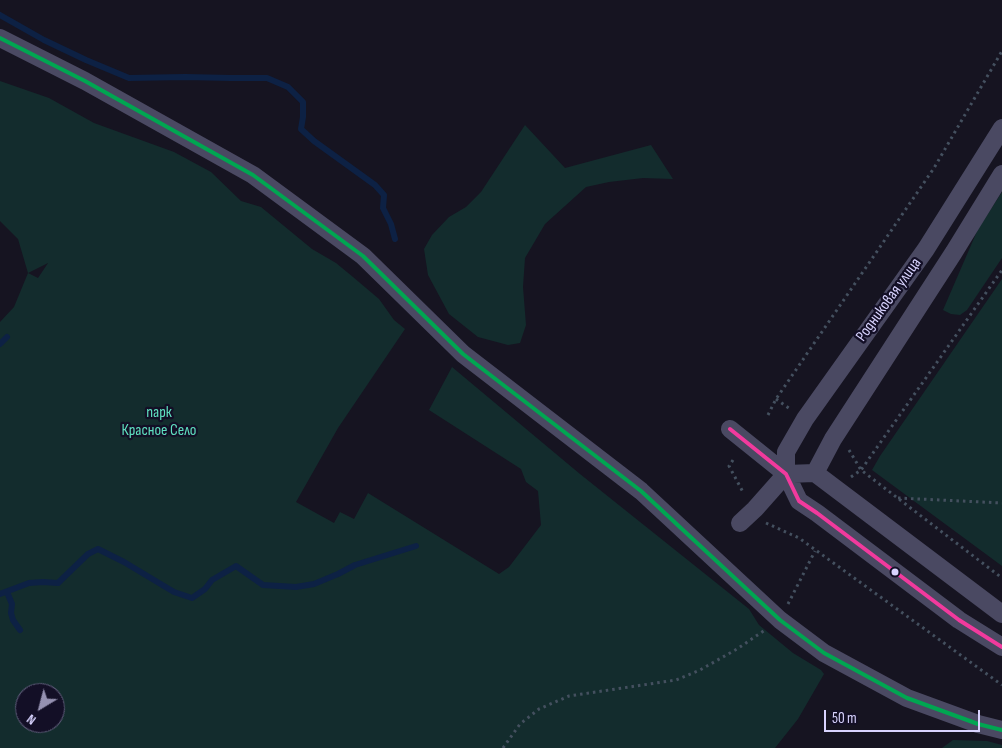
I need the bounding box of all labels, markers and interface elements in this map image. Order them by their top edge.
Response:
street label: Родниковая улица [852,254,926,346]
park label: парк Красное Село [122,403,196,441]
unlabelled marker [890,567,900,577]
north arrow [15,683,65,733]
scale bar [827,700,983,732]
text: 50 m [832,709,857,728]
text: N [23,711,39,729]

